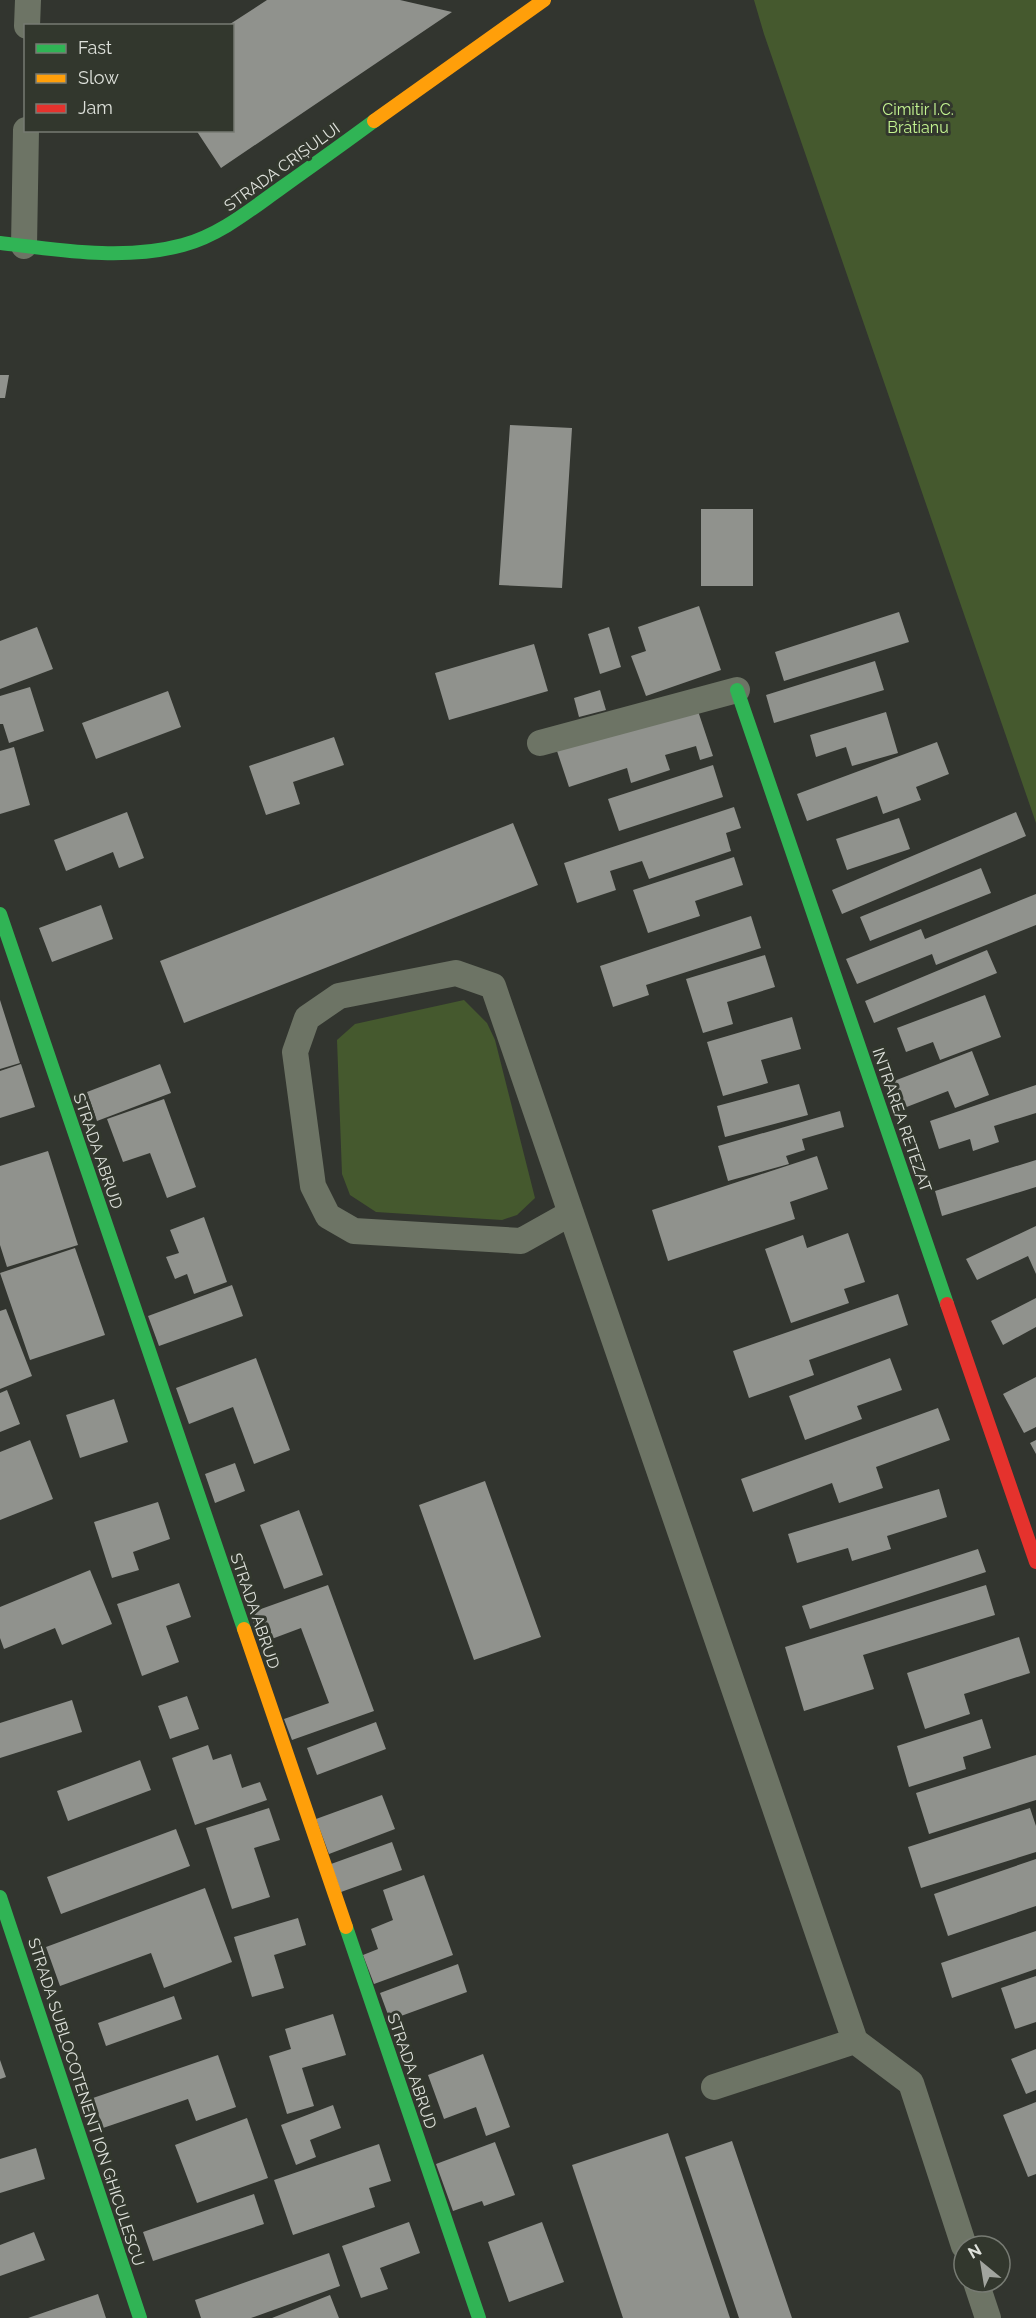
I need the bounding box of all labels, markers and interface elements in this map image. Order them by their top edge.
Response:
legend [24,24,234,132]
text: Fast [78,37,112,58]
text: Slow [78,67,119,88]
text: Jam [78,97,113,118]
park label: Cimitir I.C. Brătianu [882,100,954,137]
street label: STRADA CRIȘULUI [221,119,343,215]
street label: INTRAREA RETEZAT [868,1045,936,1195]
street label: STRADA ABRUD [69,1091,127,1211]
street label: STRADA ABRUD [226,1551,284,1671]
street label: STRADA SUBLOCOTENENT ION GHICULESCU [24,1936,148,2268]
street label: STRADA ABRUD [383,2011,441,2131]
north arrow [952,2234,1012,2294]
text: N [965,2240,985,2263]

